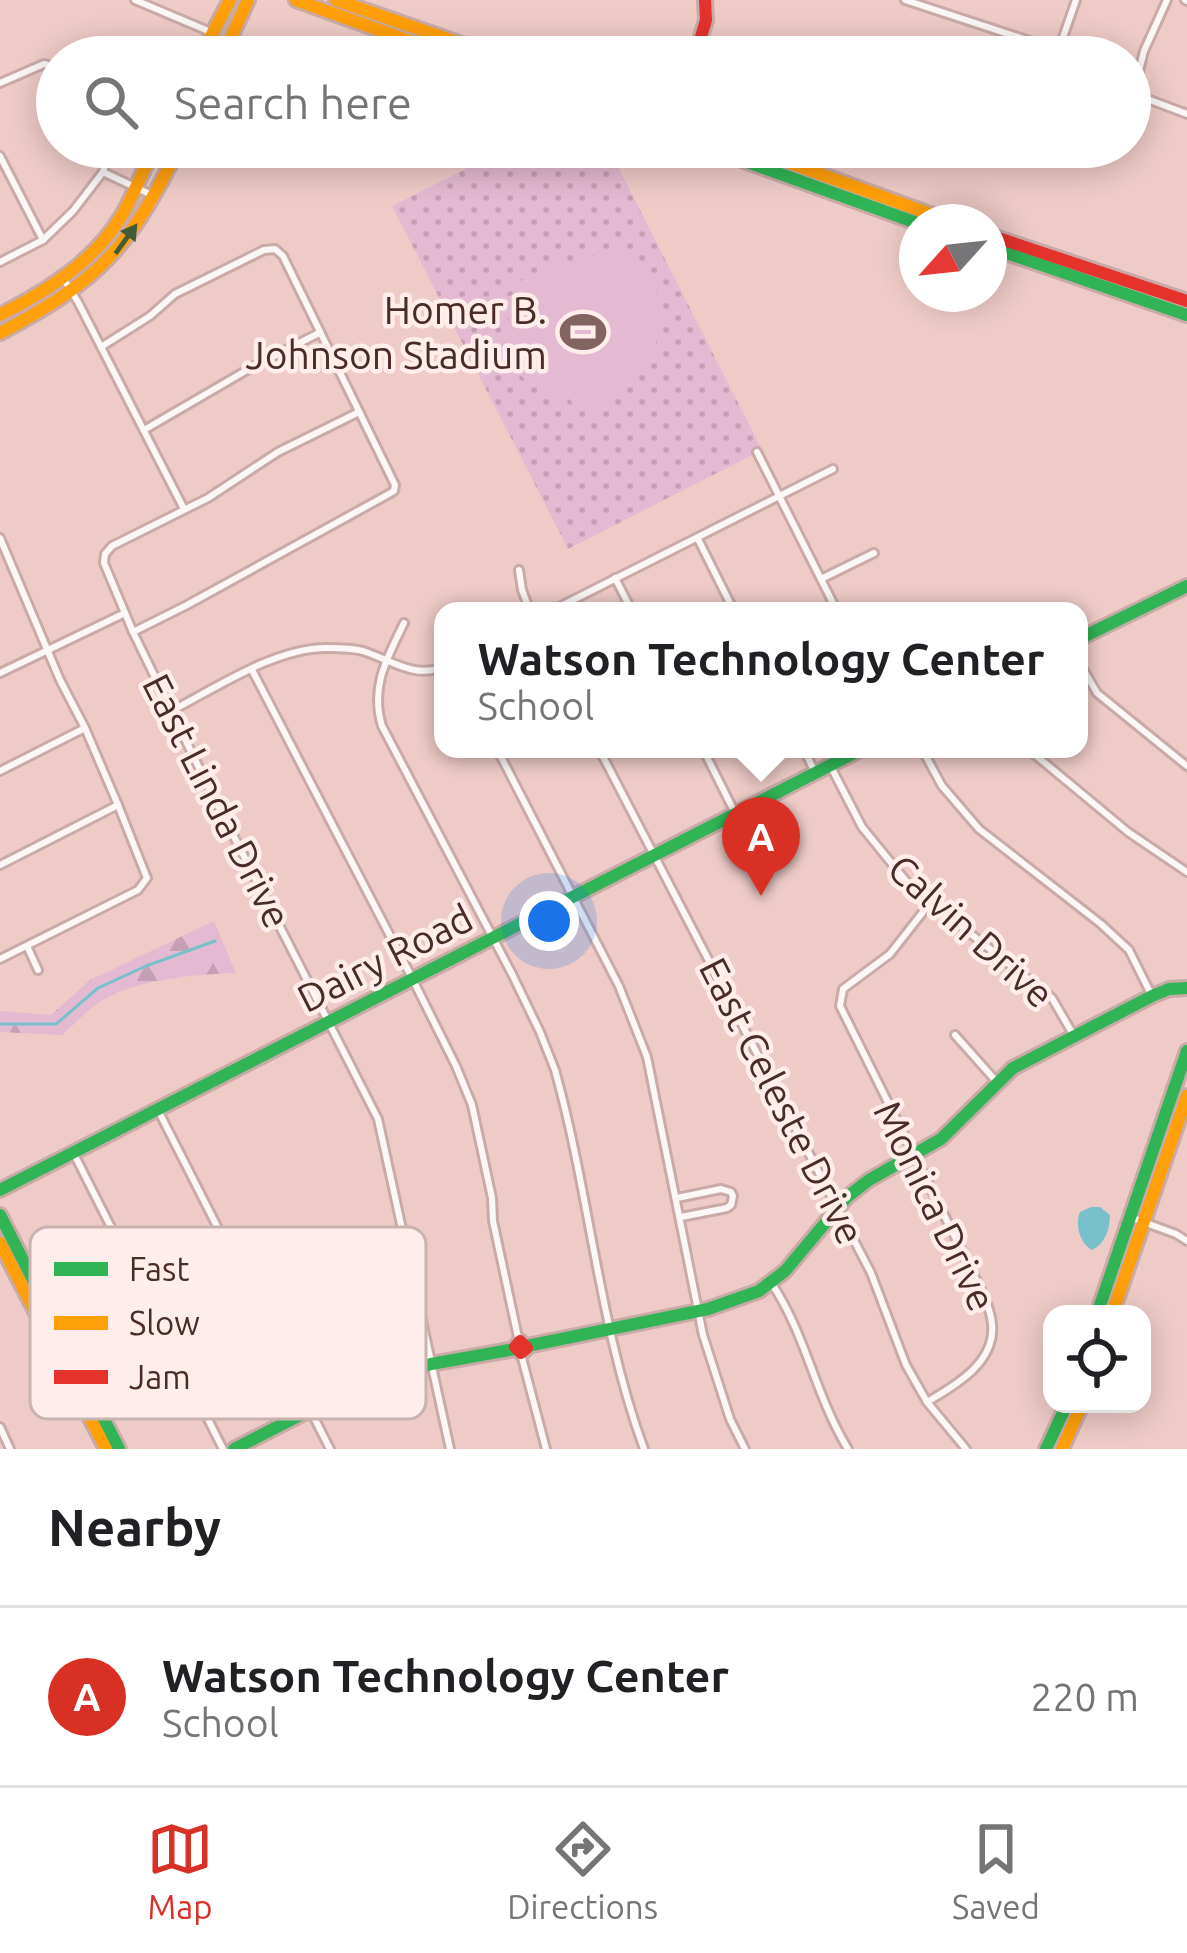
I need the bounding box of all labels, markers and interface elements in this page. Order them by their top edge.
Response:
search box [36,36,1151,168]
icon: search [78,69,144,135]
text: Search here [174,77,412,128]
north arrow [899,204,1007,312]
one-way arrow [114,223,137,255]
place label: Homer B. Johnson Stadium [246,288,547,376]
sports icon: Homer B. Johnson Stadium [558,307,608,357]
popup [434,602,1088,758]
text: Watson Technology Center [478,633,1045,684]
street label: East Linda Drive [135,667,300,935]
text: School [478,684,594,727]
pin: A [722,797,800,896]
street label: Calvin Drive [880,846,1062,1016]
your location [519,891,579,951]
street label: Dairy Road [290,895,479,1020]
street label: East Celeste Drive [692,951,873,1251]
street label: Monica Drive [866,1094,1005,1318]
legend [30,1227,426,1419]
text: Fast [129,1250,189,1287]
text: Slow [129,1304,200,1341]
map controls [1043,1305,1151,1413]
button: locate [1043,1305,1151,1413]
text: Jam [129,1358,191,1395]
text: Nearby [48,1498,221,1556]
text: Watson Technology Center [162,1650,729,1701]
text: A [73,1675,101,1718]
text: 220 m [1030,1675,1139,1718]
text: School [162,1701,279,1744]
tab: Map [147,1816,213,1925]
tab: Directions [507,1816,658,1925]
tab: Saved [952,1816,1040,1925]

